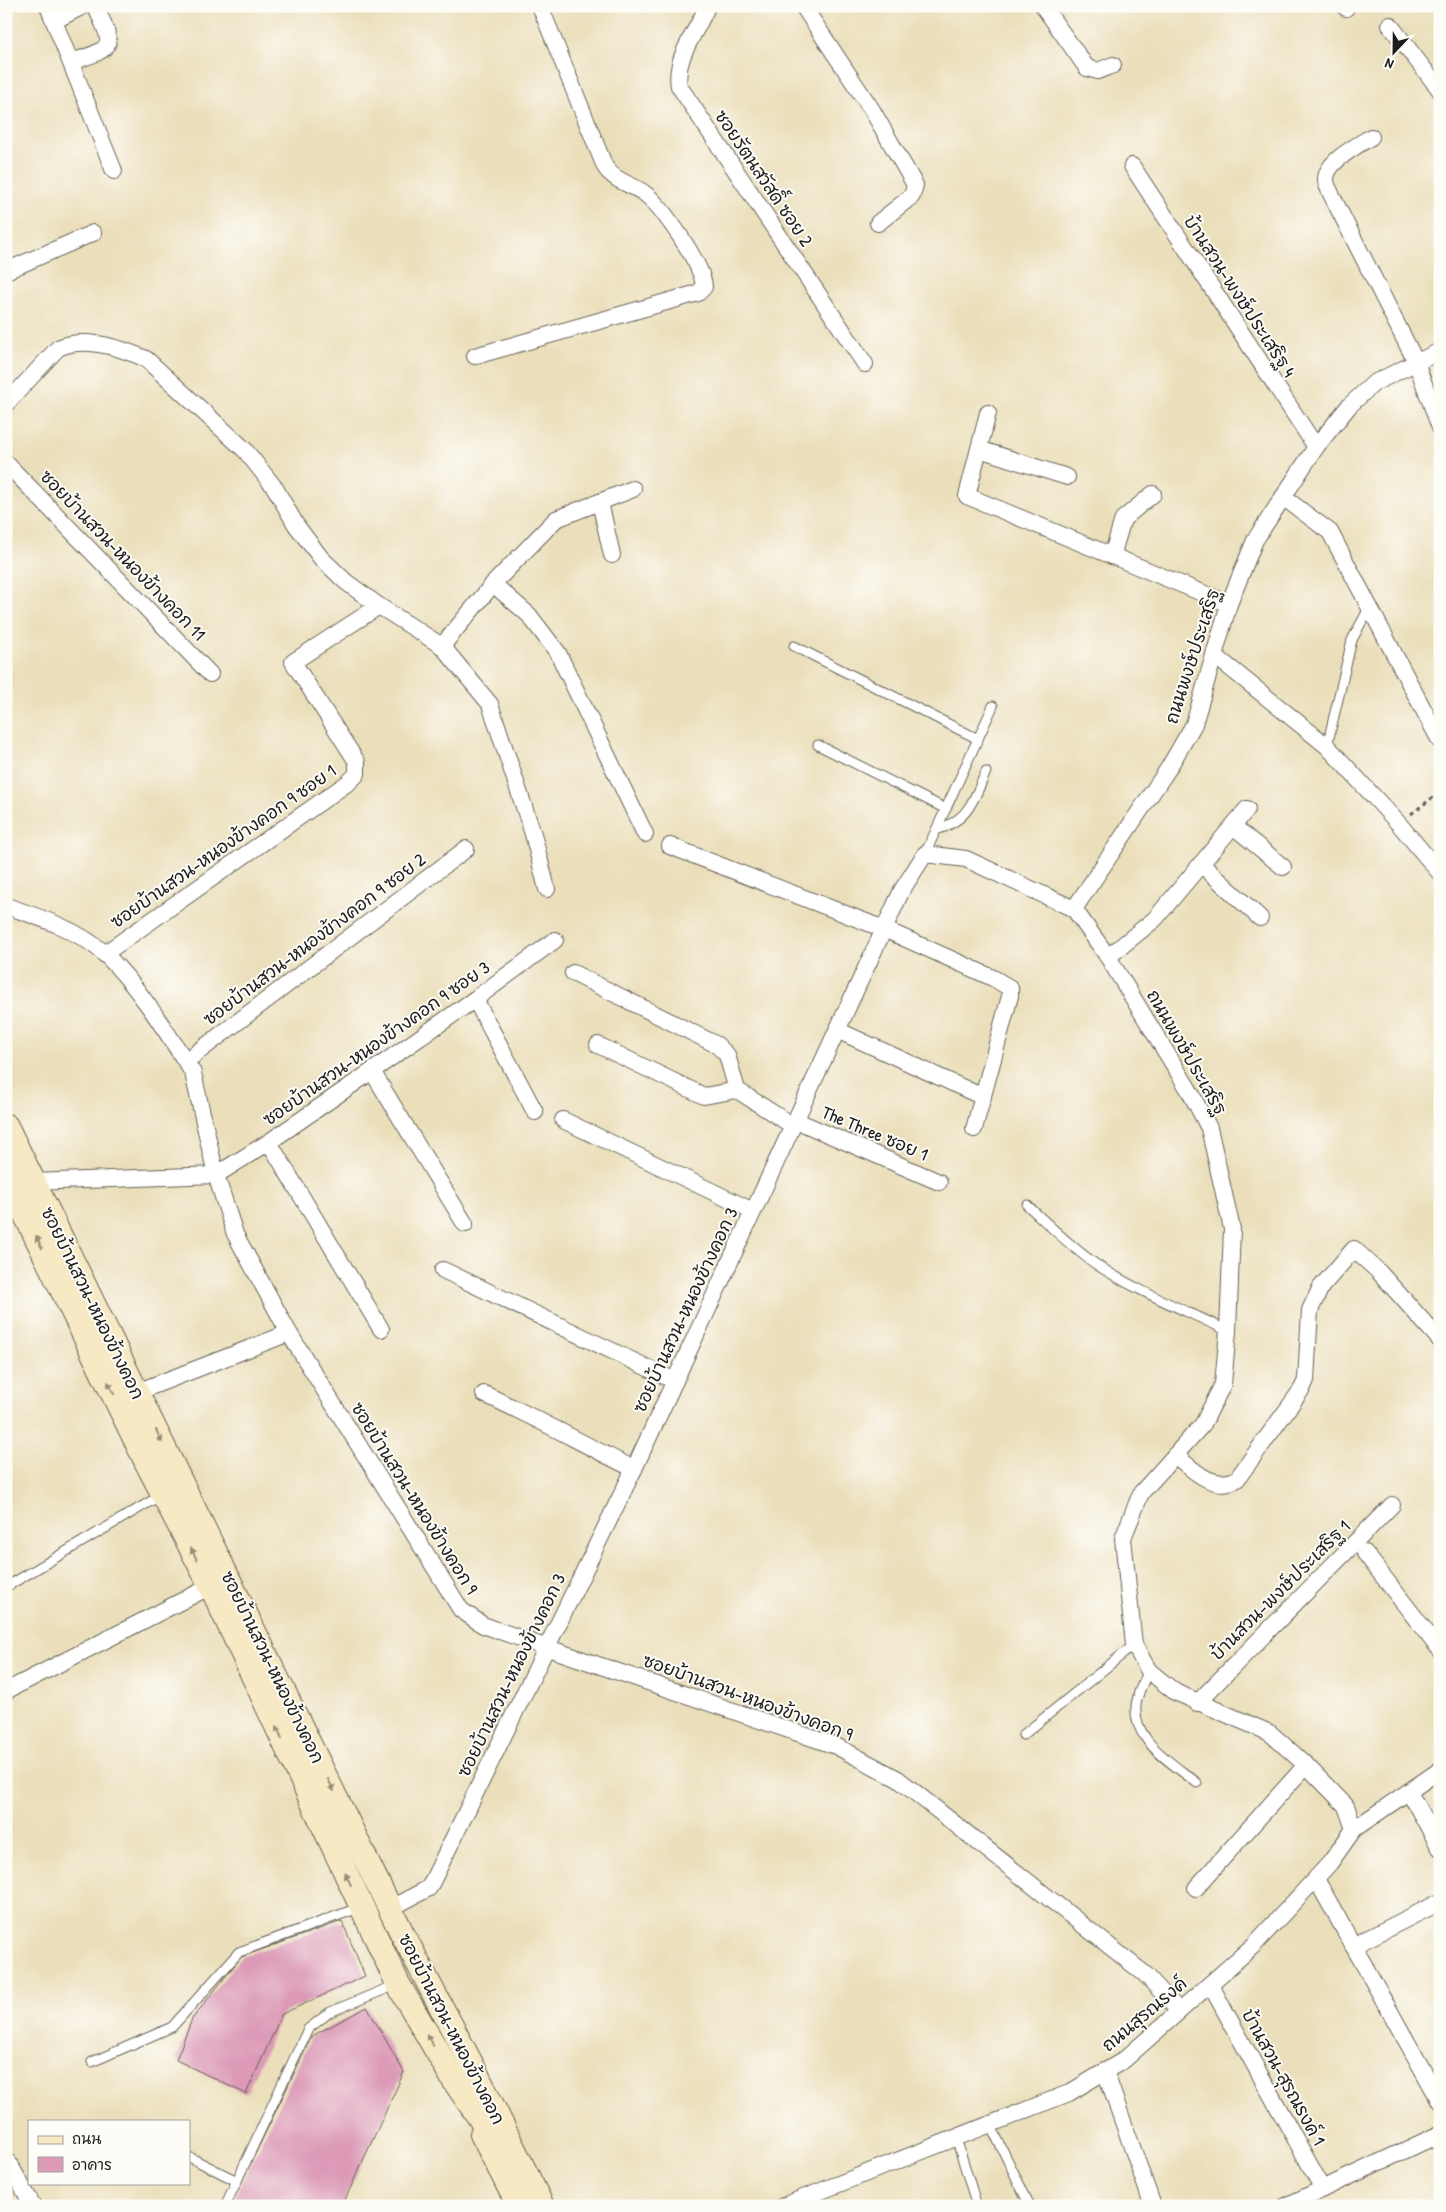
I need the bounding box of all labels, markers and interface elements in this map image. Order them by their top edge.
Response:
north arrow [1368,28,1418,78]
text: N [1381,54,1396,75]
street label: ซอยรัตนสวัสดิ์ ซอย 2 [709,102,823,252]
street label: บ้านสวน-พงษ์ประเสริฐ 4 [1178,210,1302,382]
street label: ซอยบ้านสวน-หนองข้างคอก 11 [35,464,211,646]
street label: ถนนพงษ์ประเสริฐ [1158,585,1226,727]
street label: ซอยบ้านสวน-หนองข้างคอก 9 ซอย 1 [105,758,341,934]
street label: ซอยบ้านสวน-หนองข้างคอก 9 ซอย 2 [198,847,431,1031]
street label: ซอยบ้านสวน-หนองข้างคอก 9 ซอย 3 [257,955,495,1131]
street label: ถนนพงษ์ประเสริฐ [1141,985,1233,1119]
street label: The Three ซอย 1 [818,1099,932,1167]
street label: ซอยบ้านสวน-หนองข้างคอก [35,1203,151,1403]
street label: ซอยบ้านสวน-หนองข้างคอก 3 [626,1203,744,1417]
one-way arrow [35,1235,43,1249]
one-way arrow [106,1381,114,1395]
street label: ซอยบ้านสวน-หนองข้างคอก 9 [346,1397,485,1599]
one-way arrow [155,1428,163,1443]
street label: บ้านสวน-พงษ์ประเสริฐ 1 [1204,1514,1356,1666]
one-way arrow [190,1547,198,1561]
street label: ซอยบ้านสวน-หนองข้างคอก [215,1567,331,1767]
street label: ซอยบ้านสวน-หนองข้างคอก 3 [451,1569,571,1781]
street label: ซอยบ้านสวน-หนองข้างคอก 9 [639,1647,857,1747]
one-way arrow [275,1725,283,1739]
one-way arrow [327,1778,335,1793]
one-way arrow [344,1872,352,1886]
street label: ซอยบ้านสวน-หนองข้างคอก [393,1929,511,2129]
street label: ถนนสุรณรงค์ [1096,1971,1193,2059]
street label: บ้านสวน-สุรณรงค์ 1 [1234,2004,1332,2151]
one-way arrow [426,2033,435,2046]
legend [28,2120,190,2184]
text: ถนน [72,2128,101,2149]
text: อาคาร [72,2154,112,2175]

